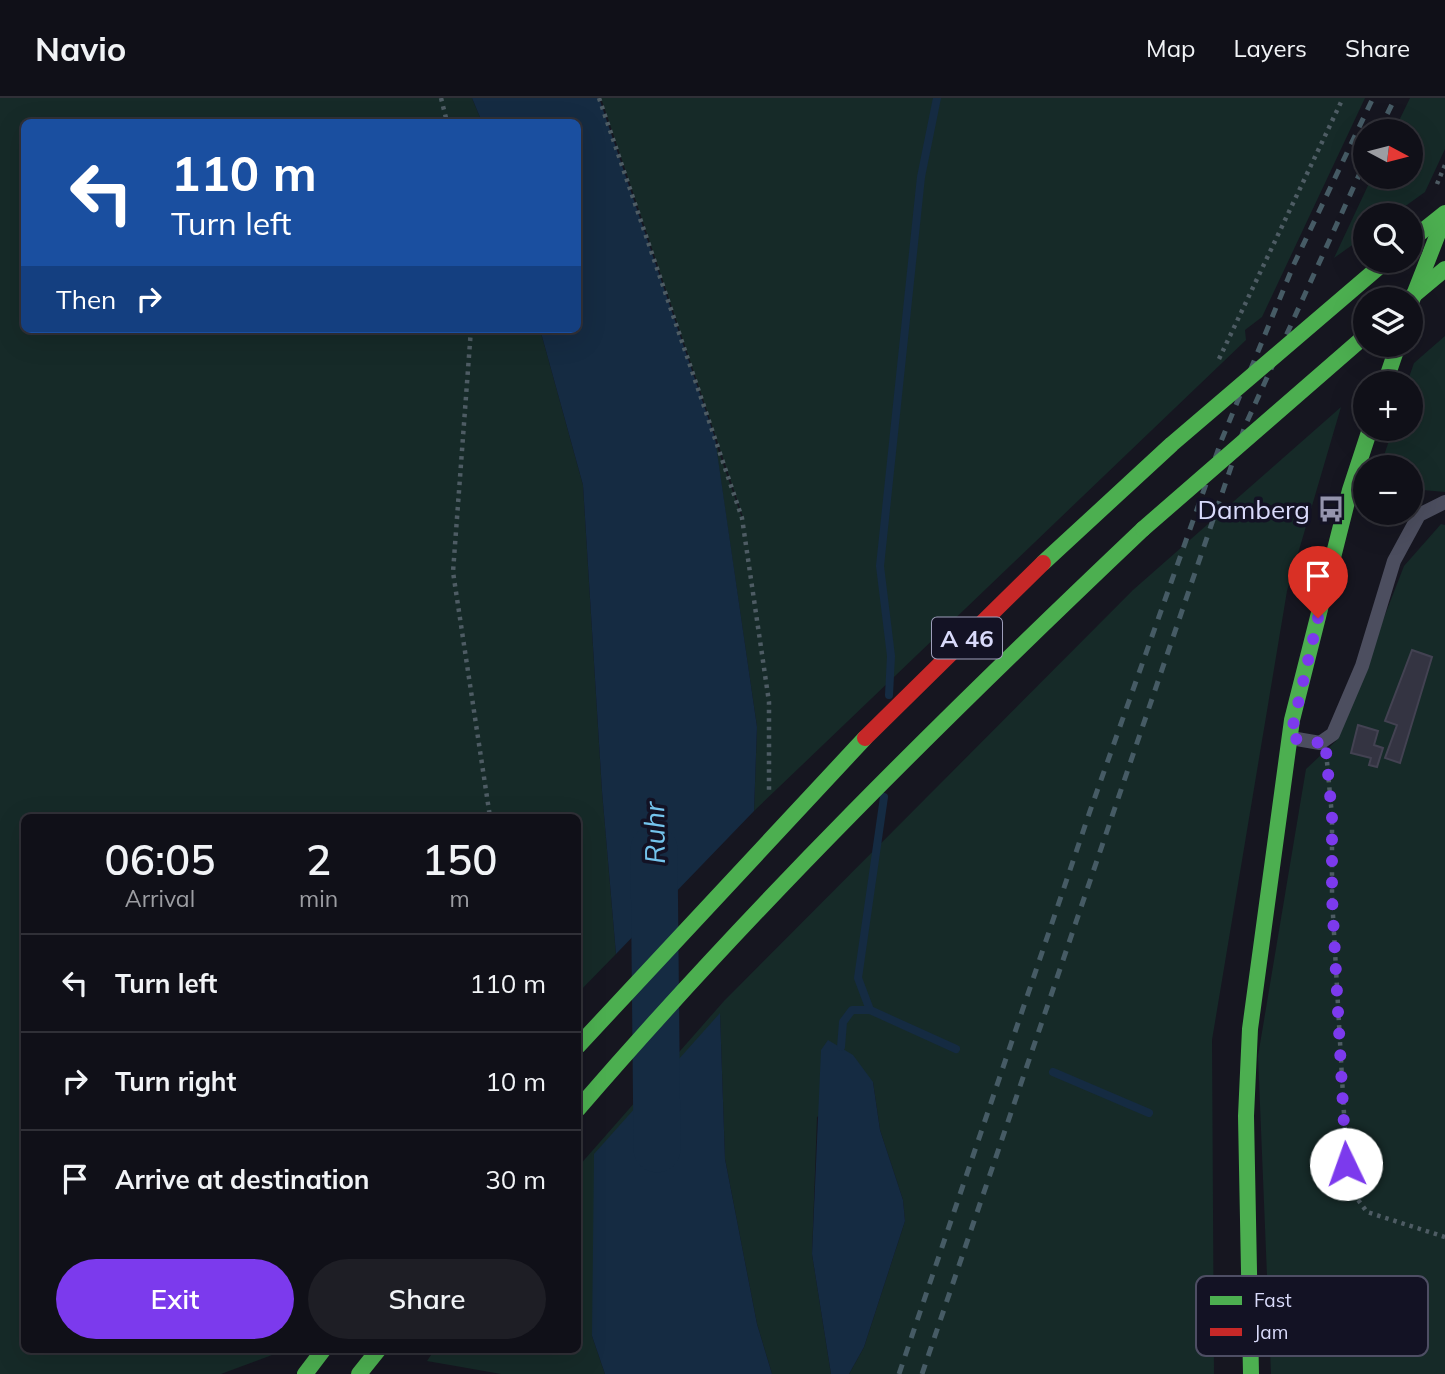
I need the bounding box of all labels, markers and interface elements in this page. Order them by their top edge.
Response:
text: Navio [35,28,126,69]
text: Map [1146,33,1195,63]
text: Layers [1233,33,1307,63]
text: Share [1345,33,1410,63]
north arrow [1353,119,1423,189]
map controls [1353,119,1423,525]
text: 110 m [171,142,317,203]
icon: left [56,147,147,238]
text: Turn left [171,203,291,243]
button: search [1353,203,1423,273]
icon: right [130,280,168,318]
text: Then [56,283,116,316]
button: layers [1353,287,1423,357]
button: + [1353,371,1423,441]
button: − [1353,455,1423,525]
place label: Damberg [1197,493,1310,526]
bus stop icon: Damberg [1316,494,1346,524]
pin [1288,546,1348,618]
icon: arrive [1299,557,1337,595]
road number: A 46 [932,618,1002,658]
water label: Ruhr [636,800,672,864]
text: 06:05 [105,833,215,886]
text: 2 [306,833,331,886]
text: 150 [422,833,497,886]
text: Arrival [125,884,195,913]
text: min [299,884,338,913]
text: m [449,884,470,913]
icon: left [56,964,94,1002]
text: Turn left [115,967,217,1000]
text: 110 m [470,967,546,1000]
icon: right [56,1062,94,1100]
text: Turn right [115,1065,236,1098]
text: 10 m [485,1065,546,1098]
position arrow [1309,1127,1383,1201]
icon: arrive [56,1160,94,1198]
text: Arrive at destination [115,1163,370,1196]
text: 30 m [485,1163,546,1196]
button: Exit [56,1259,294,1339]
button: Share [308,1259,546,1339]
legend [1196,1276,1428,1356]
text: Fast [1254,1288,1292,1312]
text: Jam [1254,1320,1288,1344]

